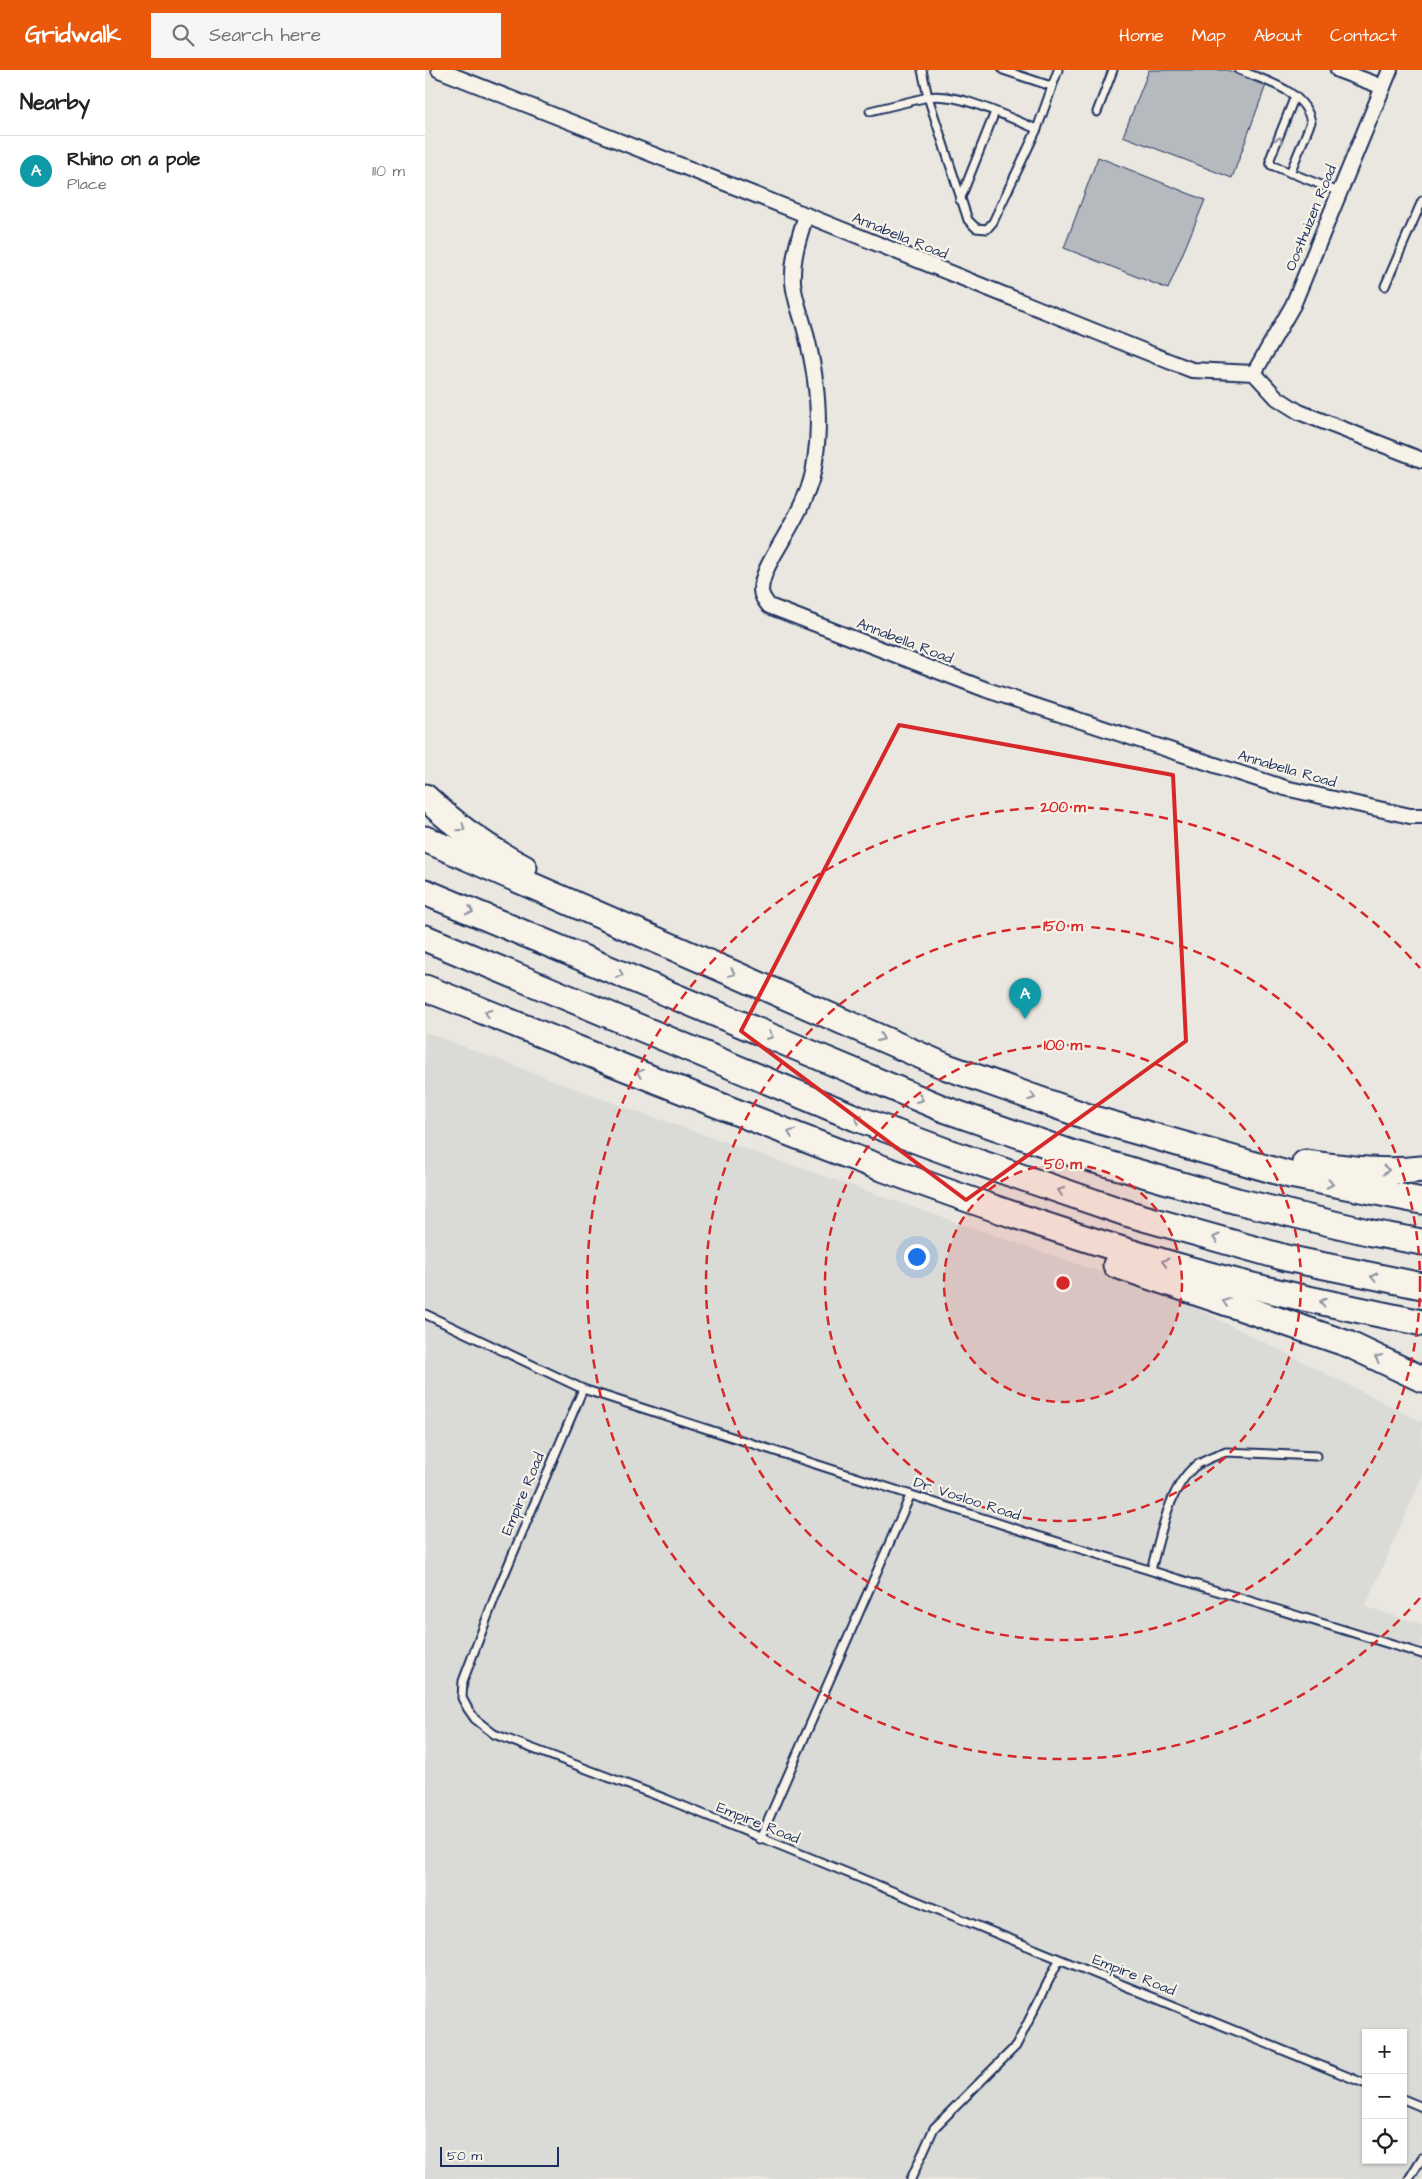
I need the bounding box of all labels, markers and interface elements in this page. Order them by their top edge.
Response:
search box [151,13,501,58]
text: Gridwalk [25,18,121,52]
icon: search [169,21,197,49]
text: Search here [209,22,321,49]
text: Home [1119,23,1164,48]
text: Map [1192,23,1226,48]
text: About [1254,23,1302,48]
text: Contact [1330,23,1397,48]
text: Nearby [20,88,90,117]
one-way arrow [1272,136,1283,145]
text: Rhino on a pole [67,146,200,173]
text: A [31,160,41,182]
text: 110 m [372,160,405,182]
street label: Oosthuizen Road [1280,161,1342,274]
text: Place [67,173,107,195]
street label: Annabella Road [849,207,951,265]
street label: Annabella Road [854,613,956,669]
street label: Annabella Road [1235,745,1339,793]
text: 200 m [1039,797,1086,818]
one-way arrow [456,822,466,831]
one-way arrow [465,904,474,915]
text: 150 m [1043,916,1083,937]
one-way arrow [615,967,624,978]
one-way arrow [727,967,736,978]
pin: A [1009,978,1041,1019]
one-way arrow [484,1009,493,1020]
one-way arrow [765,1030,774,1041]
one-way arrow [876,1032,885,1043]
text: 100 m [1044,1035,1083,1056]
one-way arrow [636,1069,644,1079]
one-way arrow [1027,1091,1036,1101]
one-way arrow [915,1093,924,1103]
one-way arrow [854,1115,863,1125]
one-way arrow [787,1128,796,1139]
text: 50 m [1044,1154,1082,1175]
one-way arrow [1382,1165,1390,1175]
one-way arrow [1325,1178,1334,1188]
one-way arrow [1057,1186,1066,1196]
one-way arrow [1213,1234,1221,1244]
your location [904,1244,930,1270]
one-way arrow [1162,1258,1170,1268]
one-way arrow [1370,1272,1379,1282]
centre of rings [1054,1274,1072,1292]
one-way arrow [1318,1297,1327,1308]
one-way arrow [1222,1298,1230,1308]
one-way arrow [1374,1353,1383,1364]
street label: Empire Road [496,1449,550,1539]
street label: Dr. Vosloo Road [911,1472,1023,1526]
street label: Empire Road [713,1797,803,1849]
street label: Empire Road [1089,1949,1179,2001]
map controls [1362,2029,1407,2164]
button: + [1362,2029,1407,2074]
button: − [1362,2074,1407,2119]
button: locate [1362,2119,1407,2164]
scale bar [440,2144,559,2167]
text: 50 m [447,2146,482,2166]

